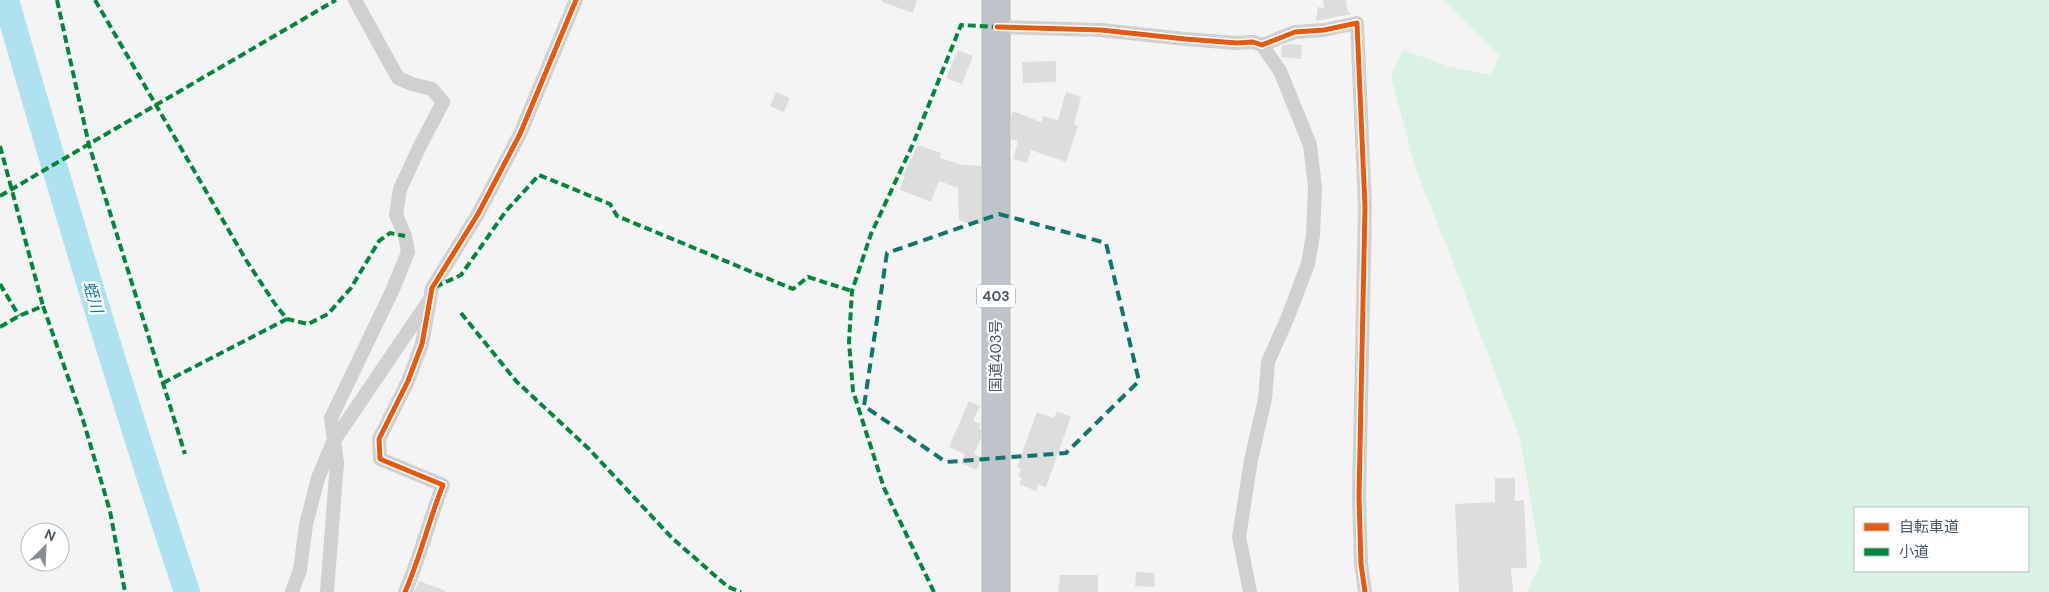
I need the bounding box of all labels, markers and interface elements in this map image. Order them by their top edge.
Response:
water label: 蛭川 [78,279,108,317]
road number: 403 [977,284,1015,308]
street label: 国道403号 [986,319,1006,393]
legend [1854,507,2029,572]
text: 自転車道 [1899,517,1959,537]
north arrow [20,522,70,572]
text: N [42,525,59,545]
text: 小道 [1899,542,1929,562]

